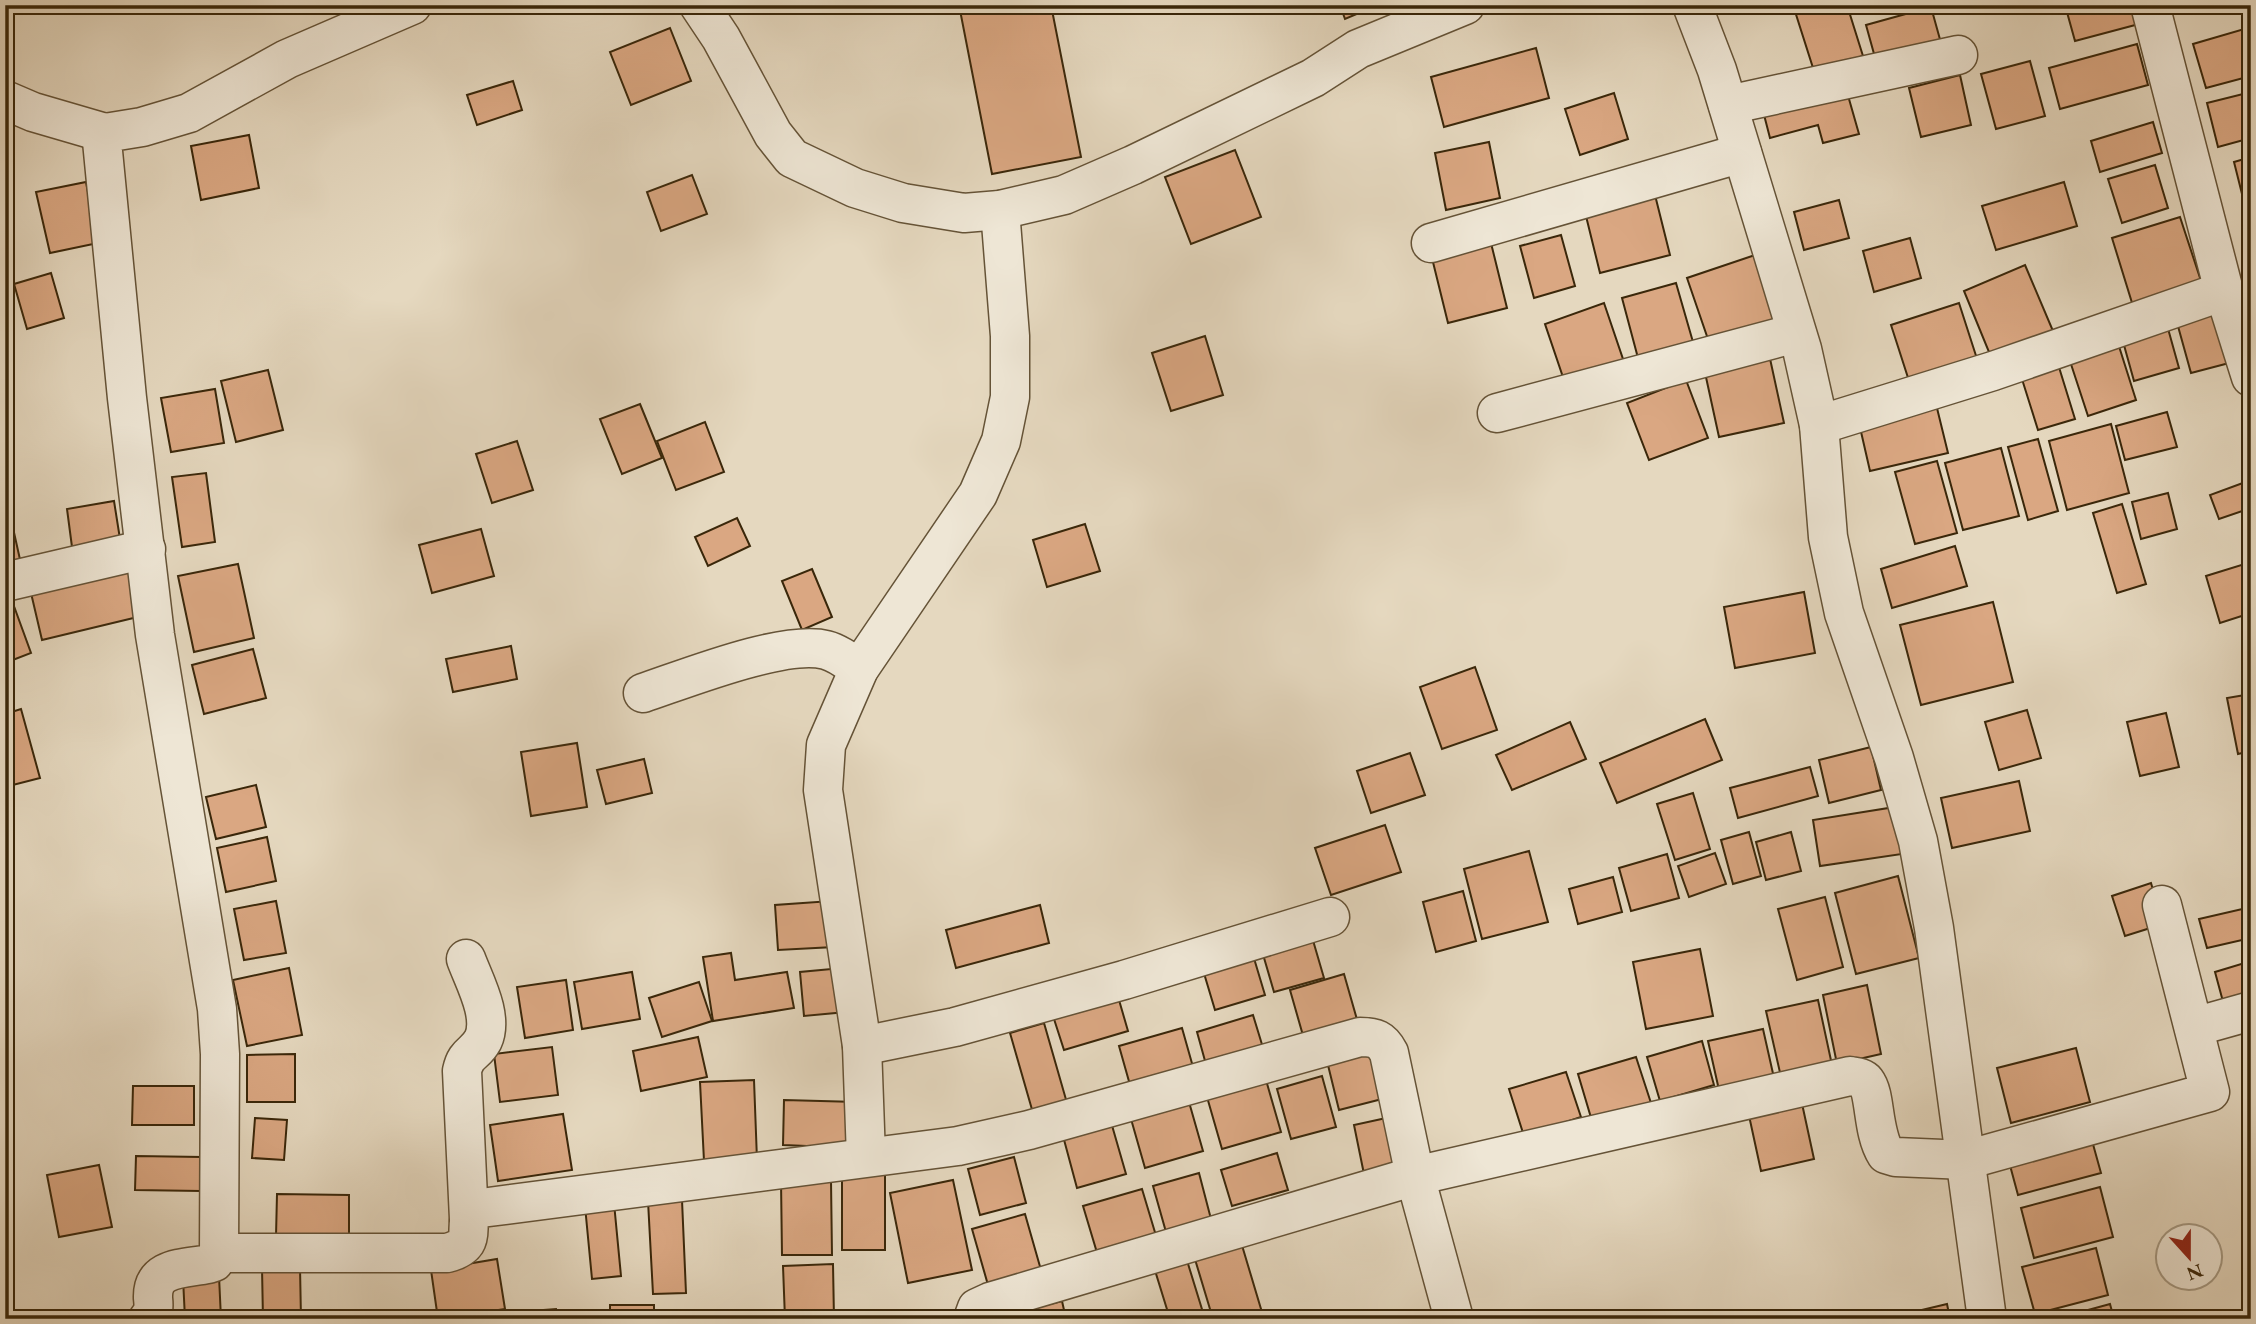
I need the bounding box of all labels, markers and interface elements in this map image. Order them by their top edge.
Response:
north arrow [2154,1222,2224,1292]
text: N [2183,1258,2207,1287]

